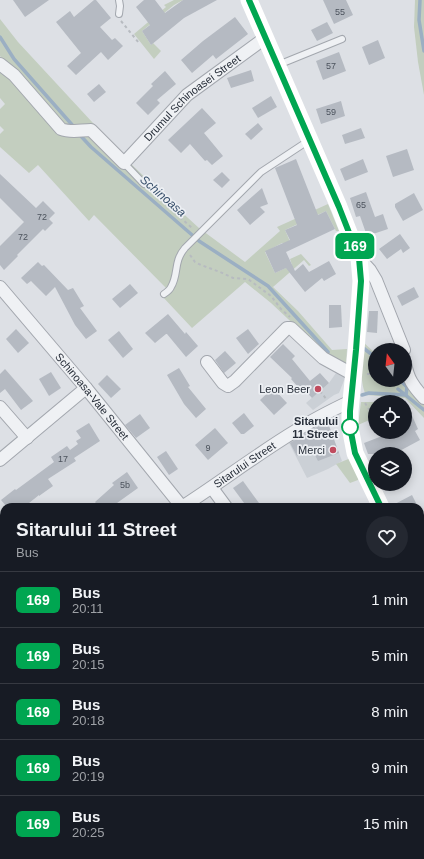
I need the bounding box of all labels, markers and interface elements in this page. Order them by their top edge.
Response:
house number: 55 [335,7,345,17]
street label: Drumul Schinoasei Street [142,52,243,143]
house number: 57 [326,61,336,71]
house number: 59 [326,107,336,117]
water label: Schinoasa [137,172,189,220]
house number: 65 [356,200,366,210]
house number: 72 [37,212,47,222]
house number: 72 [18,232,28,242]
line badge: 169 [332,233,378,259]
text: 169 [343,238,367,254]
north arrow [368,343,412,387]
map controls [368,343,412,491]
street label: Schinoasa-Vale Street [53,351,131,442]
place label: Leon Beer [259,383,310,395]
marker: Leon Beer [313,384,323,394]
button: locate [368,395,412,439]
place label: Sitarului 11 Street [292,415,338,440]
marker: Sitarului 11 Street [341,418,359,436]
street label: Sitarului Street [211,439,278,490]
house number: 9 [205,443,211,453]
place label: Merci [298,444,325,456]
marker: Merci [328,445,338,455]
button: layers [368,447,412,491]
house number: 17 [58,454,68,464]
house number: 5b [120,480,130,490]
button: heart [366,516,408,558]
text: Sitarului 11 Street [16,519,177,540]
text: Bus [16,545,38,560]
text: Bus [72,584,100,601]
text: 1 min [371,591,408,608]
text: 169 [26,592,50,608]
text: 20:11 [72,601,104,616]
text: Bus [72,640,100,657]
text: 5 min [371,647,408,664]
text: 169 [26,648,50,664]
text: 20:15 [72,657,105,672]
text: Bus [72,696,100,713]
text: 8 min [371,703,408,720]
text: 169 [26,704,50,720]
text: 20:18 [72,713,105,728]
text: Bus [72,752,100,769]
text: 9 min [371,759,408,776]
text: 169 [26,760,50,776]
text: 20:19 [72,769,105,784]
text: Bus [72,808,100,825]
text: 15 min [363,815,408,832]
text: 169 [26,816,50,832]
text: 20:25 [72,825,105,840]

